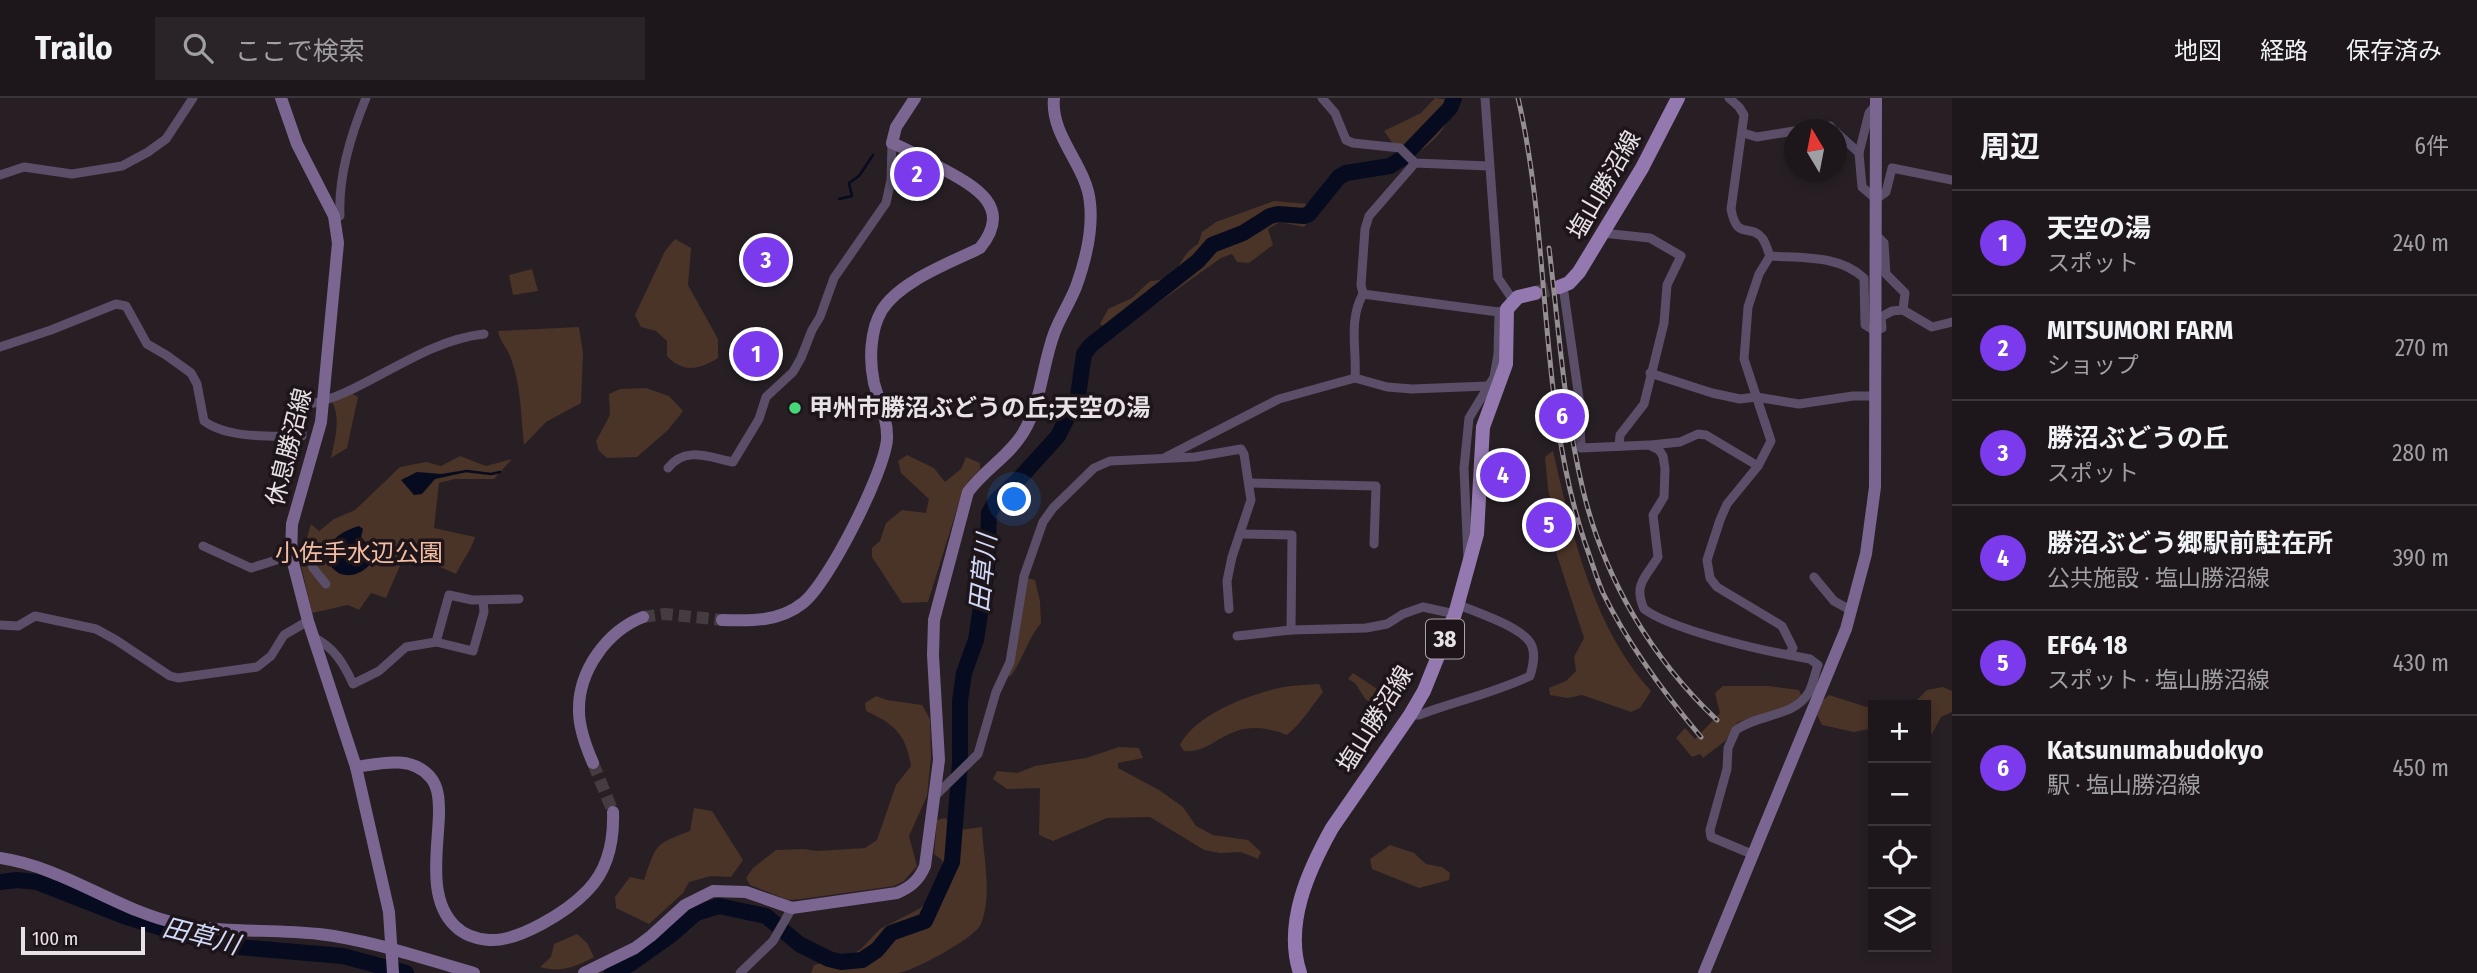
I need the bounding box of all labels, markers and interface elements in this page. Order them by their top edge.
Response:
search box [155,17,645,80]
text: Trailo [35,28,113,68]
icon: search [179,29,217,67]
text: ここで検索 [235,36,365,67]
text: 地図 [2174,37,2222,65]
text: 経路 [2260,37,2308,65]
text: 保存済み [2346,37,2442,65]
north arrow [1784,119,1847,182]
street label: 塩山勝沼線 [1562,126,1646,244]
text: 周辺 [1980,129,2040,165]
text: 6件 [2415,132,2449,160]
pin: 2 [894,148,940,200]
text: 天空の湯 [2047,213,2151,244]
text: 1 [1998,229,2008,257]
text: 240 m [2393,229,2449,257]
pin: 3 [743,234,789,286]
text: スポット [2047,249,2139,277]
text: MITSUMORI FARM [2047,315,2233,346]
pin: 1 [733,328,779,380]
text: 2 [1998,334,2008,362]
text: 270 m [2395,334,2449,362]
text: ショップ [2047,351,2139,379]
street label: 休息勝沼線 [261,385,317,509]
pin: 6 [1539,390,1585,442]
place label: 甲州市勝沼ぶどうの丘;天空の湯 [809,394,1151,422]
marker: 甲州市勝沼ぶどうの丘;天空の湯 [787,400,803,416]
text: 勝沼ぶどうの丘 [2047,423,2229,454]
text: 3 [1998,439,2008,467]
text: 280 m [2392,439,2449,467]
pin: 4 [1480,449,1526,501]
text: スポット [2047,459,2139,487]
your location [997,482,1031,516]
pin: 5 [1526,499,1572,551]
text: 勝沼ぶどう郷駅前駐在所 [2047,528,2333,559]
water label: 田草川 [964,530,1003,613]
park label: 小佐手水辺公園 [275,539,443,567]
text: 4 [1997,544,2009,572]
text: 390 m [2393,544,2449,572]
text: 公共施設 · 塩山勝沼線 [2047,564,2270,592]
road number: 38 [1426,620,1464,659]
text: EF64 18 [2047,630,2128,661]
text: 5 [1997,649,2009,677]
text: 430 m [2393,649,2449,677]
street label: 塩山勝沼線 [1331,661,1419,777]
text: スポット · 塩山勝沼線 [2047,666,2270,694]
map controls [1868,700,1931,952]
button: + [1868,700,1931,763]
text: Katsunumabudokyo [2047,735,2264,766]
text: 6 [1997,754,2009,782]
text: 450 m [2392,754,2449,782]
button: − [1868,763,1931,826]
text: 駅 · 塩山勝沼線 [2047,771,2201,799]
button: locate [1868,826,1931,889]
button: layers [1868,889,1931,952]
water label: 田草川 [159,912,245,962]
scale bar [21,924,145,956]
text: 100 m [32,927,78,950]

